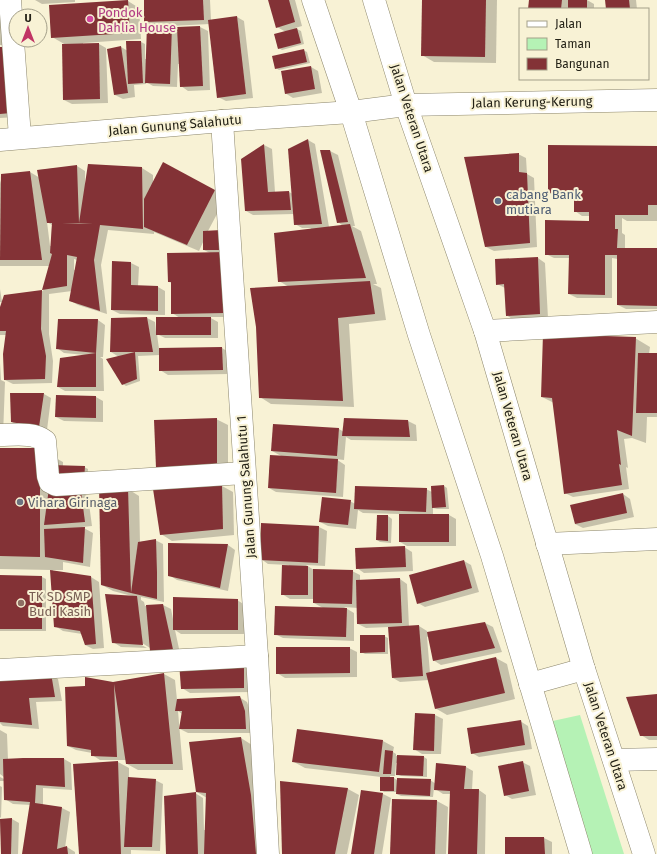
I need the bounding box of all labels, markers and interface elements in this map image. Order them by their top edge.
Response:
place label: Pondok Dahlia House [98,5,176,35]
north arrow [8,8,48,48]
legend [519,8,649,80]
text: U [24,12,32,25]
marker: Pondok Dahlia House [85,14,95,24]
text: Jalan [555,17,582,31]
text: Taman [555,37,591,51]
text: Bangunan [555,57,610,71]
street label: Jalan Veteran Utara [387,62,437,174]
street label: Jalan Kerung-Kerung [471,93,593,111]
street label: Jalan Gunung Salahutu [108,112,242,138]
place label: cabang Bank mutiara [506,187,581,217]
marker: cabang Bank mutiara [493,196,503,206]
street label: Jalan Veteran Utara [490,370,536,482]
street label: Jalan Gunung Salahutu 1 [234,415,258,559]
place label: Vihara Girinaga [28,495,117,510]
marker: Vihara Girinaga [15,497,25,507]
place label: TK SD SMP Budi Kasih [29,589,91,619]
marker: TK SD SMP Budi Kasih [16,598,26,608]
street label: Jalan Veteran Utara [581,680,631,792]

